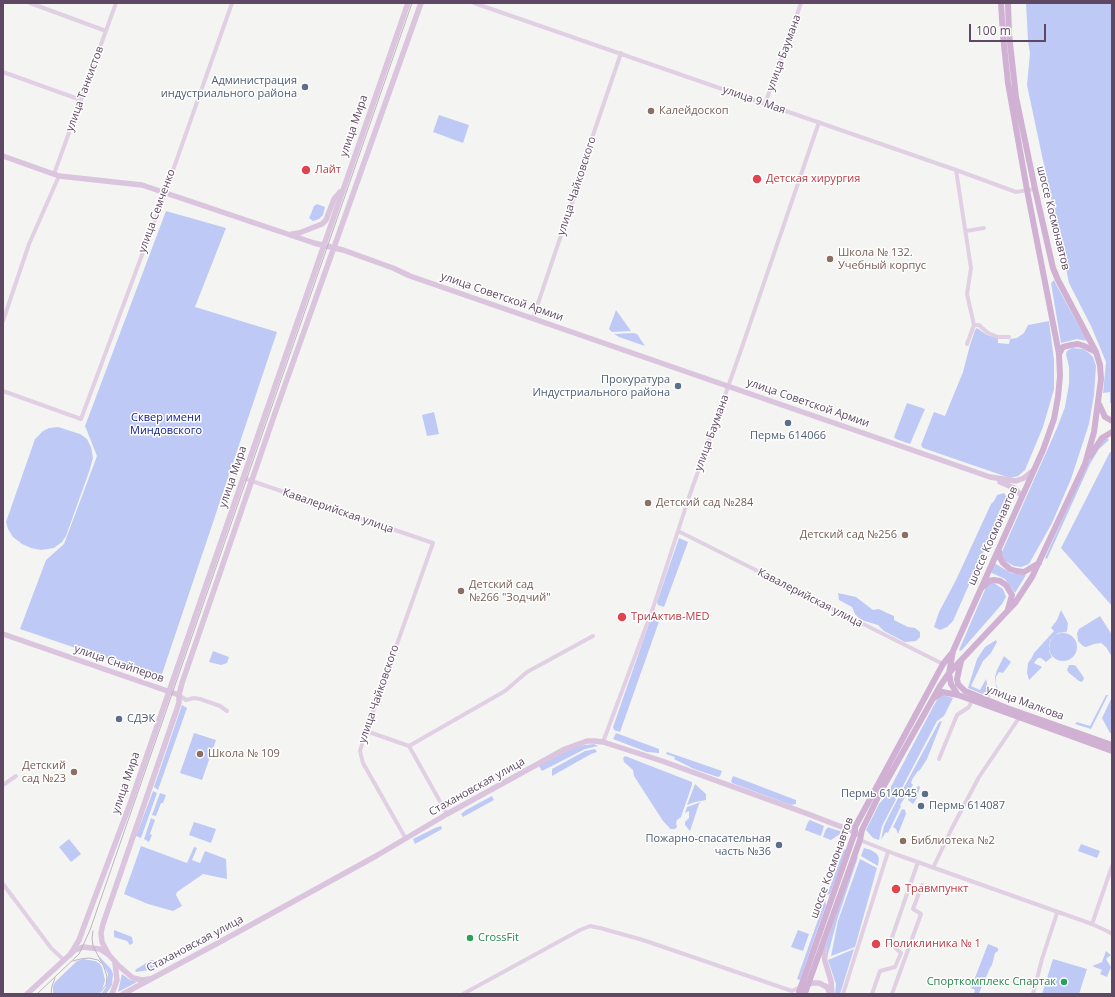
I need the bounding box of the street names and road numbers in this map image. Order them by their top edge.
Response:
street label: улица Баумана [764,13,804,93]
street label: улица Танкистов [63,45,107,133]
street label: улица 9 Мая [721,83,787,117]
street label: улица Мира [337,93,371,159]
street label: улица Чайковского [555,135,599,237]
street label: шоссе Космонавтов [1034,165,1072,271]
street label: улица Семченко [136,167,178,255]
street label: улица Советской Армии [439,270,565,324]
street label: улица Советской Армии [745,376,871,430]
street label: улица Баумана [692,393,732,473]
street label: улица Мира [216,444,250,510]
street label: шоссе Космонавтов [965,485,1021,587]
street label: Кавалерийская улица [281,486,395,536]
street label: Кавалерийская улица [755,566,865,630]
street label: улица Снайперов [72,642,166,686]
street label: улица Чайковского [356,643,402,745]
street label: улица Малкова [984,683,1066,723]
street label: улица Мира [109,750,143,816]
street label: Стахановская улица [427,755,527,819]
street label: шоссе Космонавтов [808,816,856,920]
street label: Стахановская улица [144,913,246,975]

